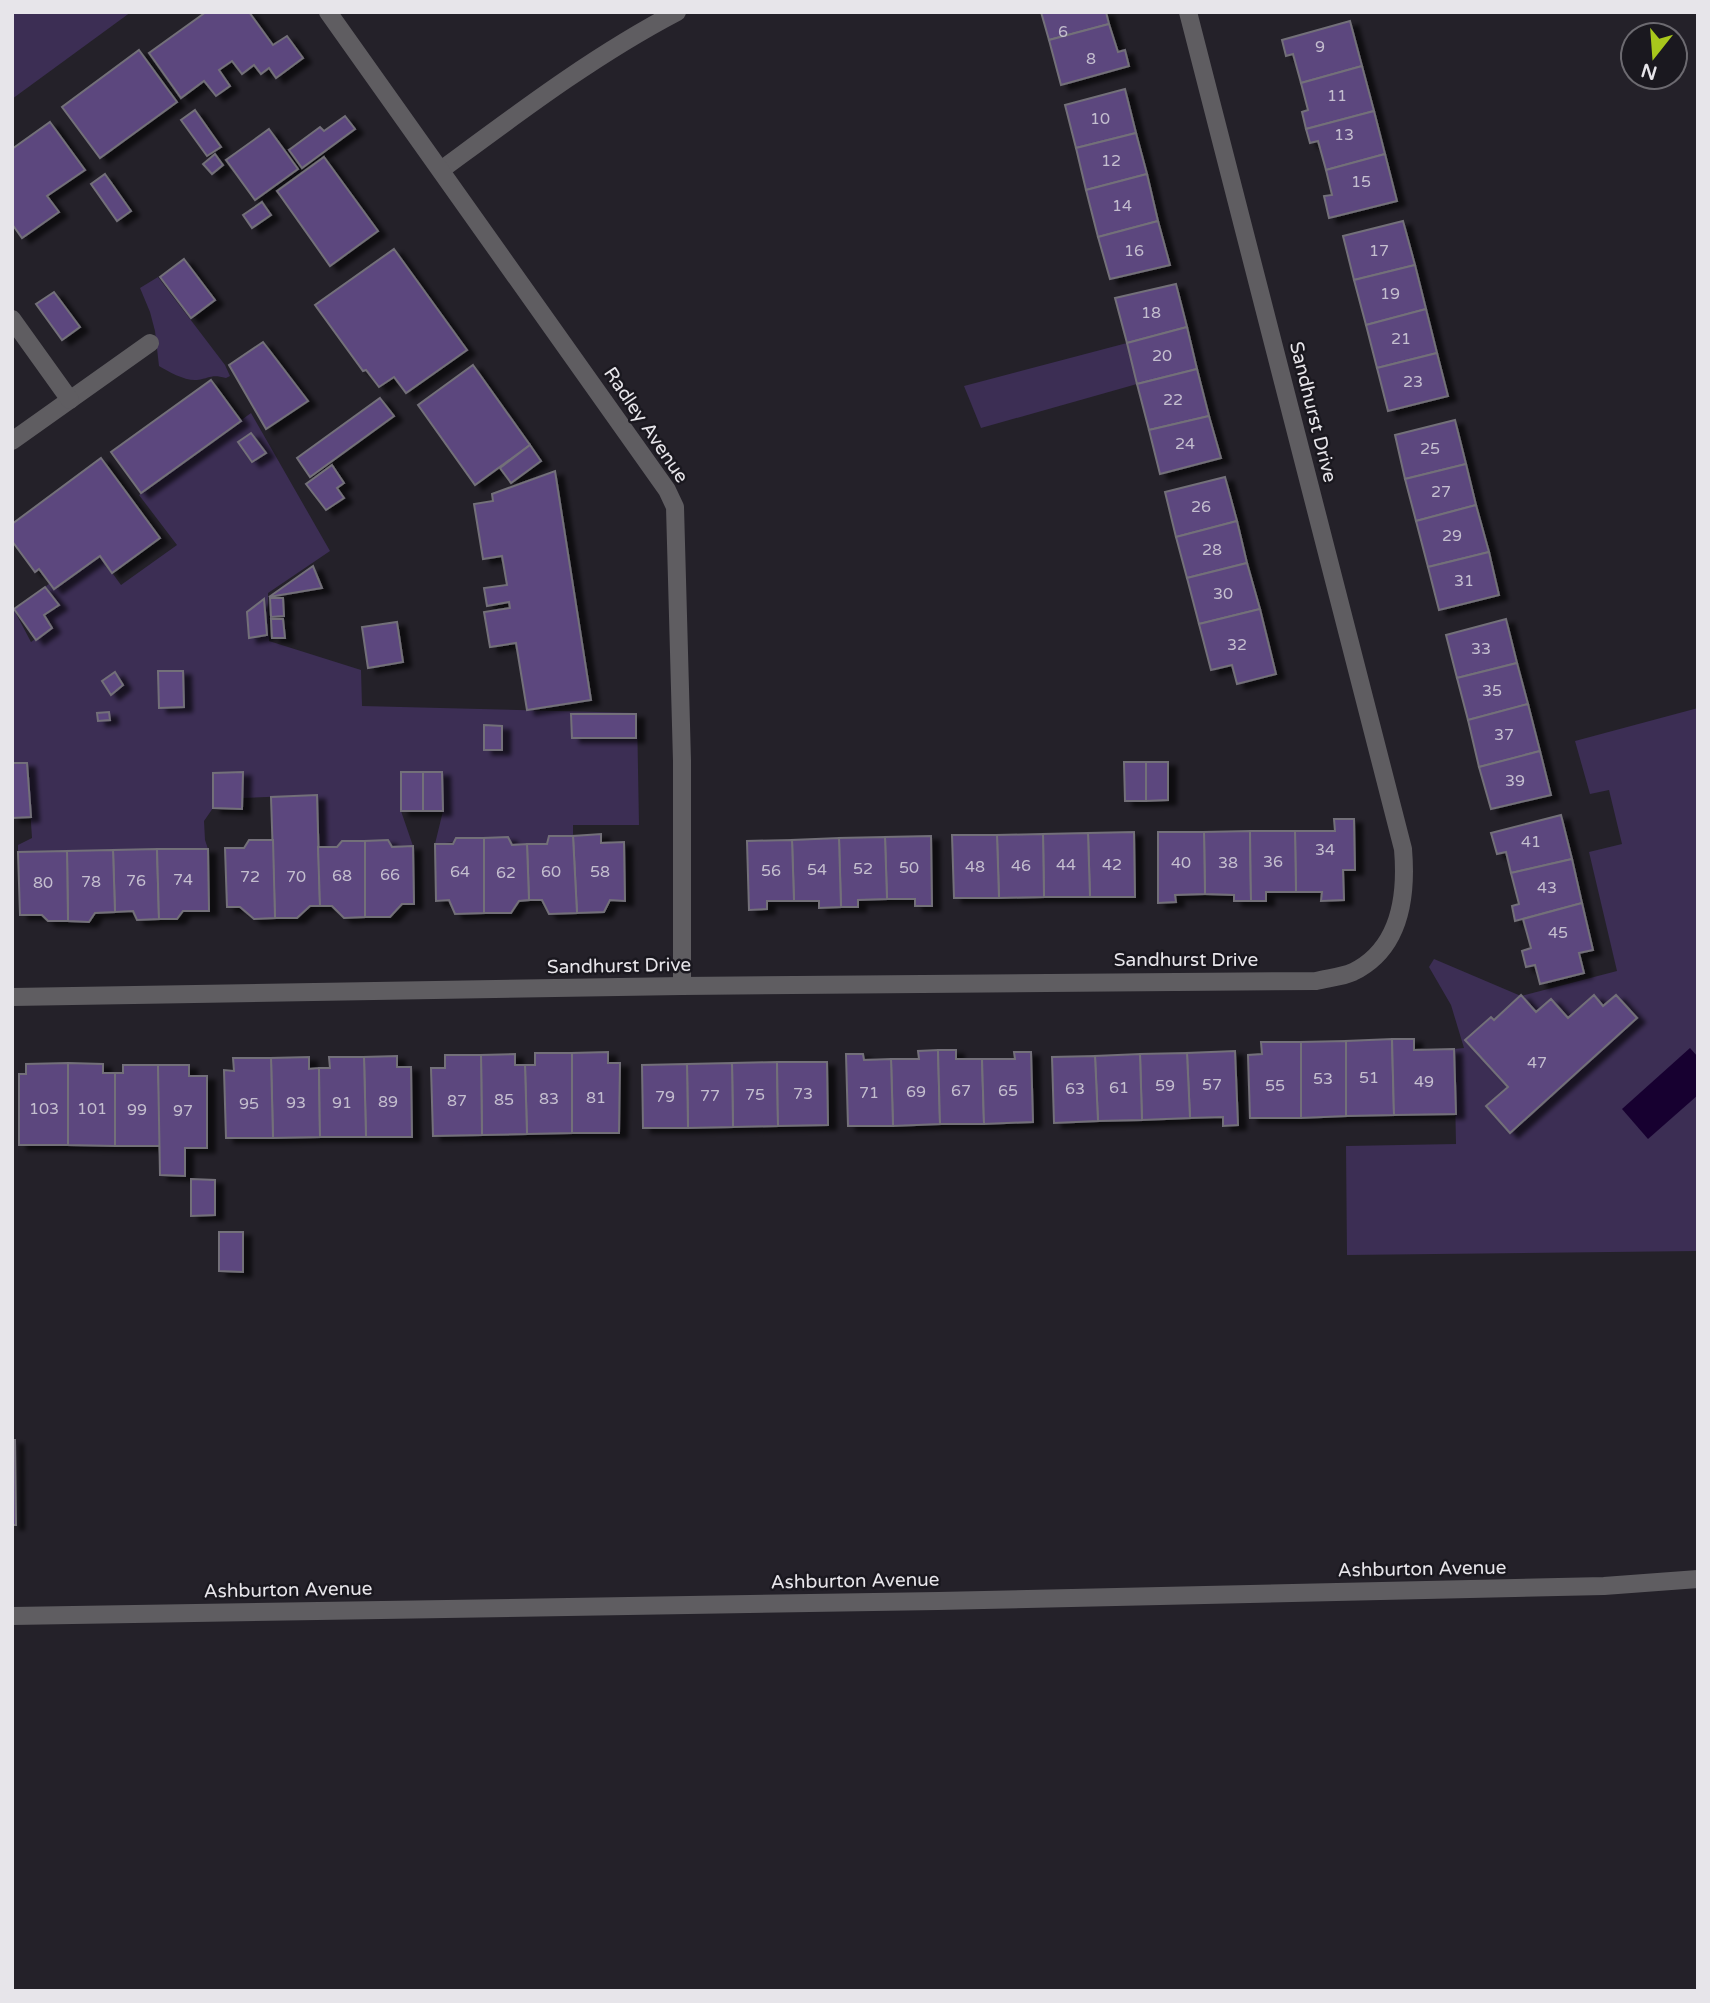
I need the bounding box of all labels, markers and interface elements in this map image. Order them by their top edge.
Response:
north arrow [1619,21,1689,91]
house number: 6 [1058,22,1068,42]
house number: 9 [1315,37,1325,57]
house number: 8 [1086,49,1096,69]
text: N [1639,59,1660,84]
house number: 11 [1327,86,1347,106]
house number: 10 [1090,109,1110,129]
house number: 13 [1334,125,1354,145]
house number: 12 [1101,151,1121,171]
house number: 15 [1351,172,1371,192]
house number: 14 [1112,196,1132,216]
house number: 16 [1124,241,1144,261]
house number: 17 [1369,241,1389,261]
house number: 19 [1380,284,1400,304]
house number: 18 [1141,303,1161,323]
house number: 21 [1391,329,1411,349]
street label: Sandhurst Drive [1285,339,1341,485]
house number: 20 [1152,346,1172,366]
street label: Radley Avenue [599,363,693,487]
house number: 23 [1403,372,1423,392]
house number: 22 [1163,390,1183,410]
house number: 24 [1175,434,1195,454]
house number: 25 [1420,439,1440,459]
house number: 27 [1431,482,1451,502]
house number: 26 [1191,497,1211,517]
house number: 29 [1442,526,1462,546]
house number: 28 [1202,540,1222,560]
house number: 31 [1454,571,1474,591]
house number: 30 [1213,584,1233,604]
house number: 32 [1227,635,1247,655]
house number: 33 [1471,639,1491,659]
house number: 35 [1482,681,1502,701]
house number: 37 [1494,725,1514,745]
house number: 39 [1505,771,1525,791]
house number: 41 [1521,832,1541,852]
house number: 34 [1315,840,1335,860]
house number: 36 [1263,852,1283,872]
house number: 40 [1171,853,1191,873]
house number: 38 [1218,853,1238,873]
house number: 44 [1056,855,1076,875]
house number: 42 [1102,855,1122,875]
house number: 46 [1011,856,1031,876]
house number: 48 [965,857,985,877]
house number: 50 [899,858,919,878]
house number: 52 [853,859,873,879]
house number: 54 [807,860,827,880]
house number: 56 [761,861,781,881]
house number: 64 [450,862,470,882]
house number: 60 [541,862,561,882]
house number: 58 [590,862,610,882]
house number: 62 [496,863,516,883]
house number: 66 [380,865,400,885]
house number: 68 [332,866,352,886]
house number: 72 [240,867,260,887]
house number: 70 [286,867,306,887]
house number: 74 [173,870,193,890]
house number: 76 [126,871,146,891]
house number: 78 [81,872,101,892]
house number: 80 [33,873,53,893]
house number: 43 [1537,878,1557,898]
house number: 45 [1548,923,1568,943]
street label: Sandhurst Drive [1114,949,1258,971]
street label: Sandhurst Drive [547,954,691,978]
house number: 47 [1527,1053,1547,1073]
house number: 51 [1359,1068,1379,1088]
house number: 53 [1313,1069,1333,1089]
house number: 49 [1414,1072,1434,1092]
house number: 57 [1202,1075,1222,1095]
house number: 59 [1155,1076,1175,1096]
house number: 55 [1265,1076,1285,1096]
house number: 61 [1109,1078,1129,1098]
house number: 63 [1065,1079,1085,1099]
house number: 67 [951,1081,971,1101]
house number: 65 [998,1081,1018,1101]
house number: 69 [906,1082,926,1102]
house number: 71 [859,1083,879,1103]
house number: 73 [793,1084,813,1104]
house number: 75 [745,1085,765,1105]
house number: 77 [700,1086,720,1106]
house number: 79 [655,1087,675,1107]
house number: 81 [586,1088,606,1108]
house number: 83 [539,1089,559,1109]
house number: 85 [494,1090,514,1110]
house number: 87 [447,1091,467,1111]
house number: 89 [378,1092,398,1112]
house number: 93 [286,1093,306,1113]
house number: 91 [332,1093,352,1113]
house number: 95 [239,1094,259,1114]
house number: 103 [29,1099,59,1119]
house number: 101 [77,1099,107,1119]
house number: 99 [127,1100,147,1120]
house number: 97 [173,1101,193,1121]
street label: Ashburton Avenue [1337,1557,1507,1581]
street label: Ashburton Avenue [770,1569,940,1593]
street label: Ashburton Avenue [203,1578,373,1602]

